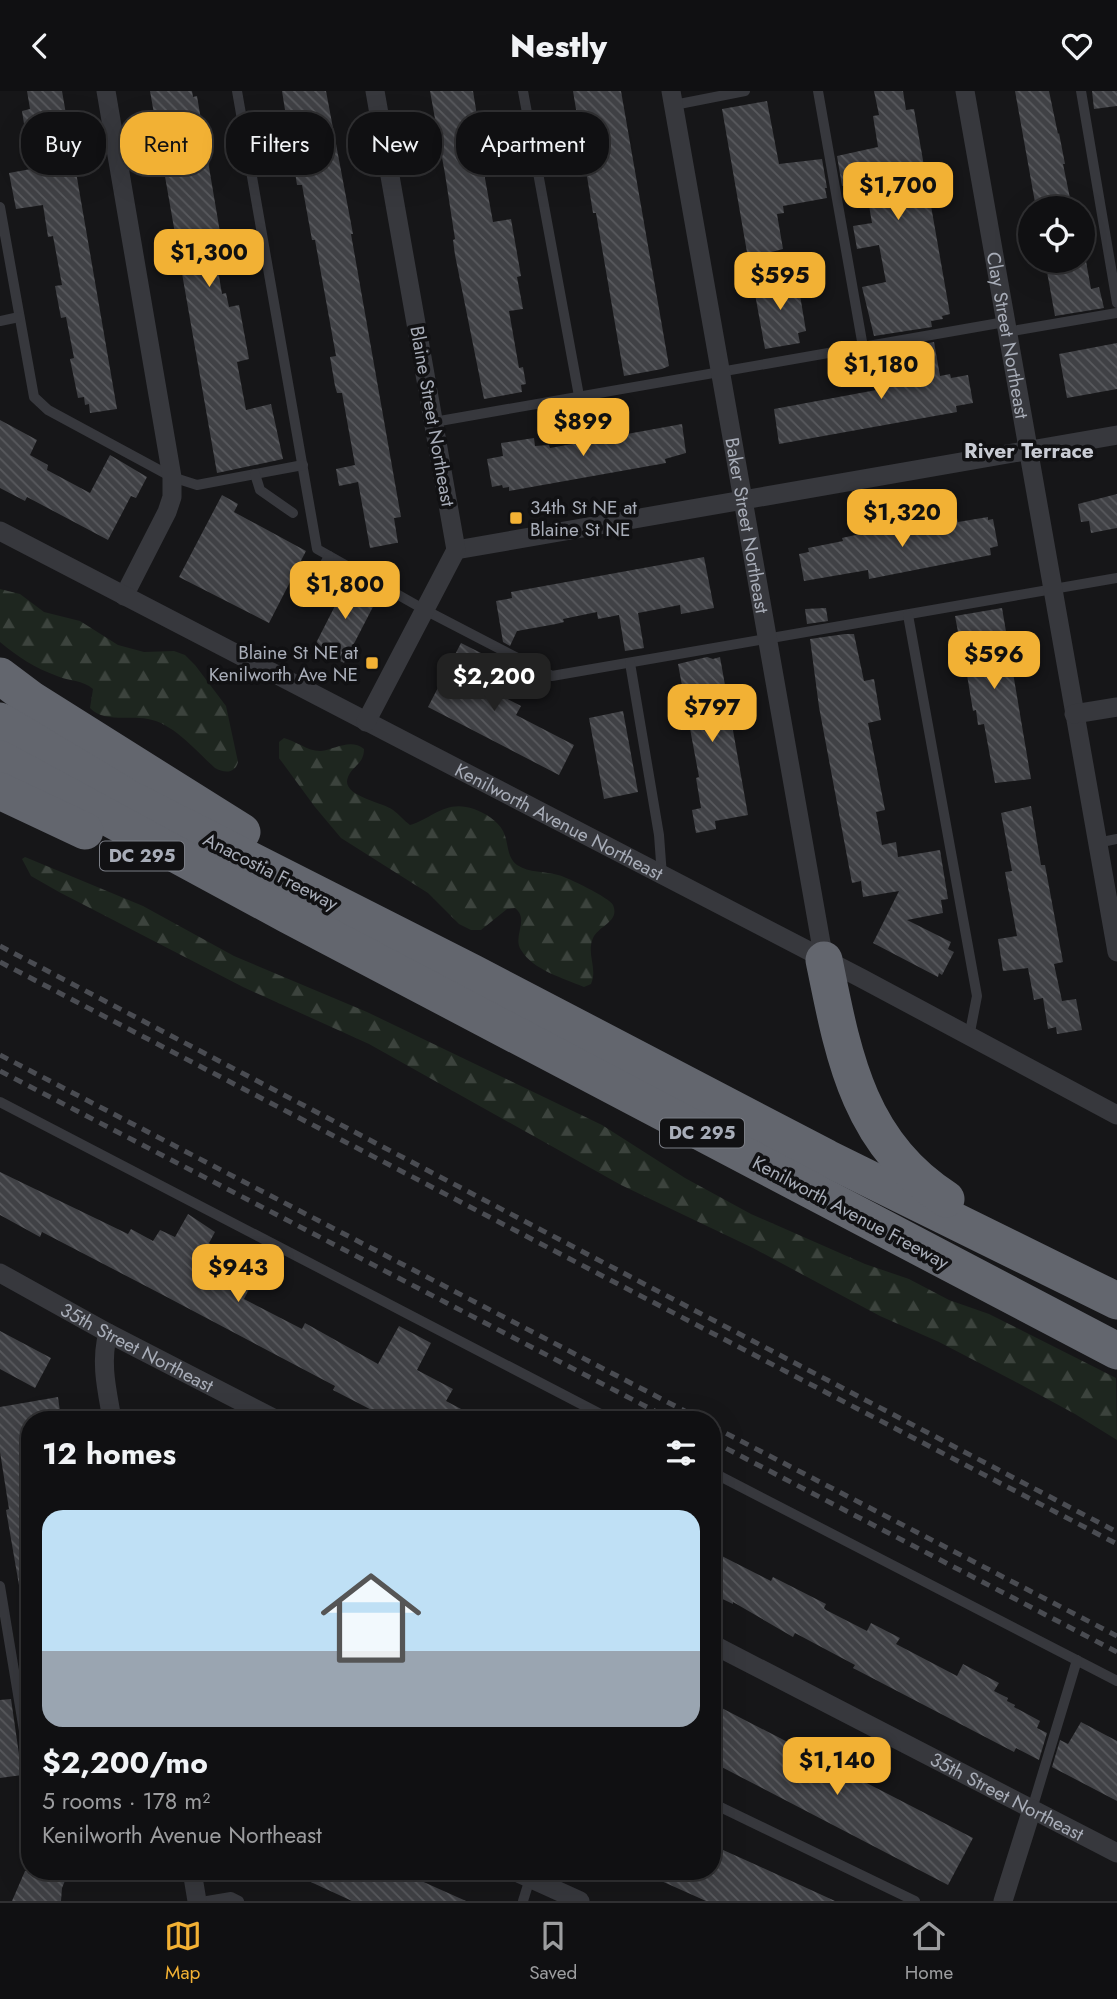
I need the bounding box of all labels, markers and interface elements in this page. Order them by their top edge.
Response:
text: Nestly [510,23,607,69]
icon: back [21,27,59,65]
icon: heart [1058,27,1096,65]
chip: Buy [21,112,106,175]
chip: Rent [120,112,212,175]
chip: Filters [226,112,334,175]
chip: New [348,112,442,175]
chip: Apartment [456,112,609,175]
pin: $1,700 [841,163,955,222]
text: $1,700 [859,168,937,202]
map controls [1018,196,1095,273]
button: locate [1018,196,1095,273]
pin: $1,300 [152,229,266,289]
text: $1,300 [170,235,248,269]
street label: Clay Street Northeast [980,250,1036,421]
pin: $595 [739,253,821,312]
text: $595 [750,258,810,292]
street label: Blaine Street Northeast [403,324,462,509]
pin: $1,180 [824,341,938,401]
text: $1,180 [844,347,918,381]
pin: $899 [542,399,624,458]
text: $899 [553,404,613,438]
street label: Baker Street Northeast [718,435,776,616]
district label: River Terrace [964,436,1094,466]
pin: $1,320 [845,489,959,549]
place label: 34th St NE at Blaine St NE [530,494,637,543]
text: $1,320 [863,495,941,529]
marker: 34th St NE at Blaine St NE [508,510,524,526]
pin: $1,800 [288,561,402,621]
text: $1,800 [306,567,384,601]
pin: $596 [953,631,1035,691]
text: $596 [964,637,1024,671]
place label: Blaine St NE at Kenilworth Ave NE [209,639,358,688]
pin: $2,200 [437,653,551,713]
marker: Blaine St NE at Kenilworth Ave NE [364,655,380,671]
text: $2,200 [453,659,535,693]
pin: $797 [671,685,753,744]
text: $797 [684,690,740,724]
street label: Kenilworth Avenue Northeast [450,756,668,887]
street label: Anacostia Freeway [199,826,343,917]
road number: DC 295 [100,841,184,871]
road number: DC 295 [660,1119,744,1147]
street label: Kenilworth Avenue Freeway [748,1149,954,1276]
pin: $943 [197,1245,279,1304]
text: $943 [208,1250,268,1284]
street label: 35th Street Northeast [55,1296,219,1399]
text: 12 homes [42,1432,176,1475]
icon: filters [662,1434,700,1472]
icon: home [308,1555,434,1681]
pin: $1,140 [780,1737,894,1797]
text: $2,200/mo [42,1741,208,1784]
text: $1,140 [799,1743,875,1777]
street label: 35th Street Northeast [925,1746,1089,1848]
text: 5 rooms · 178 m² [42,1784,210,1818]
text: Kenilworth Avenue Northeast [42,1818,322,1852]
tab: Map [164,1917,202,1986]
tab: Saved [529,1917,577,1986]
tab: Home [905,1917,953,1986]

